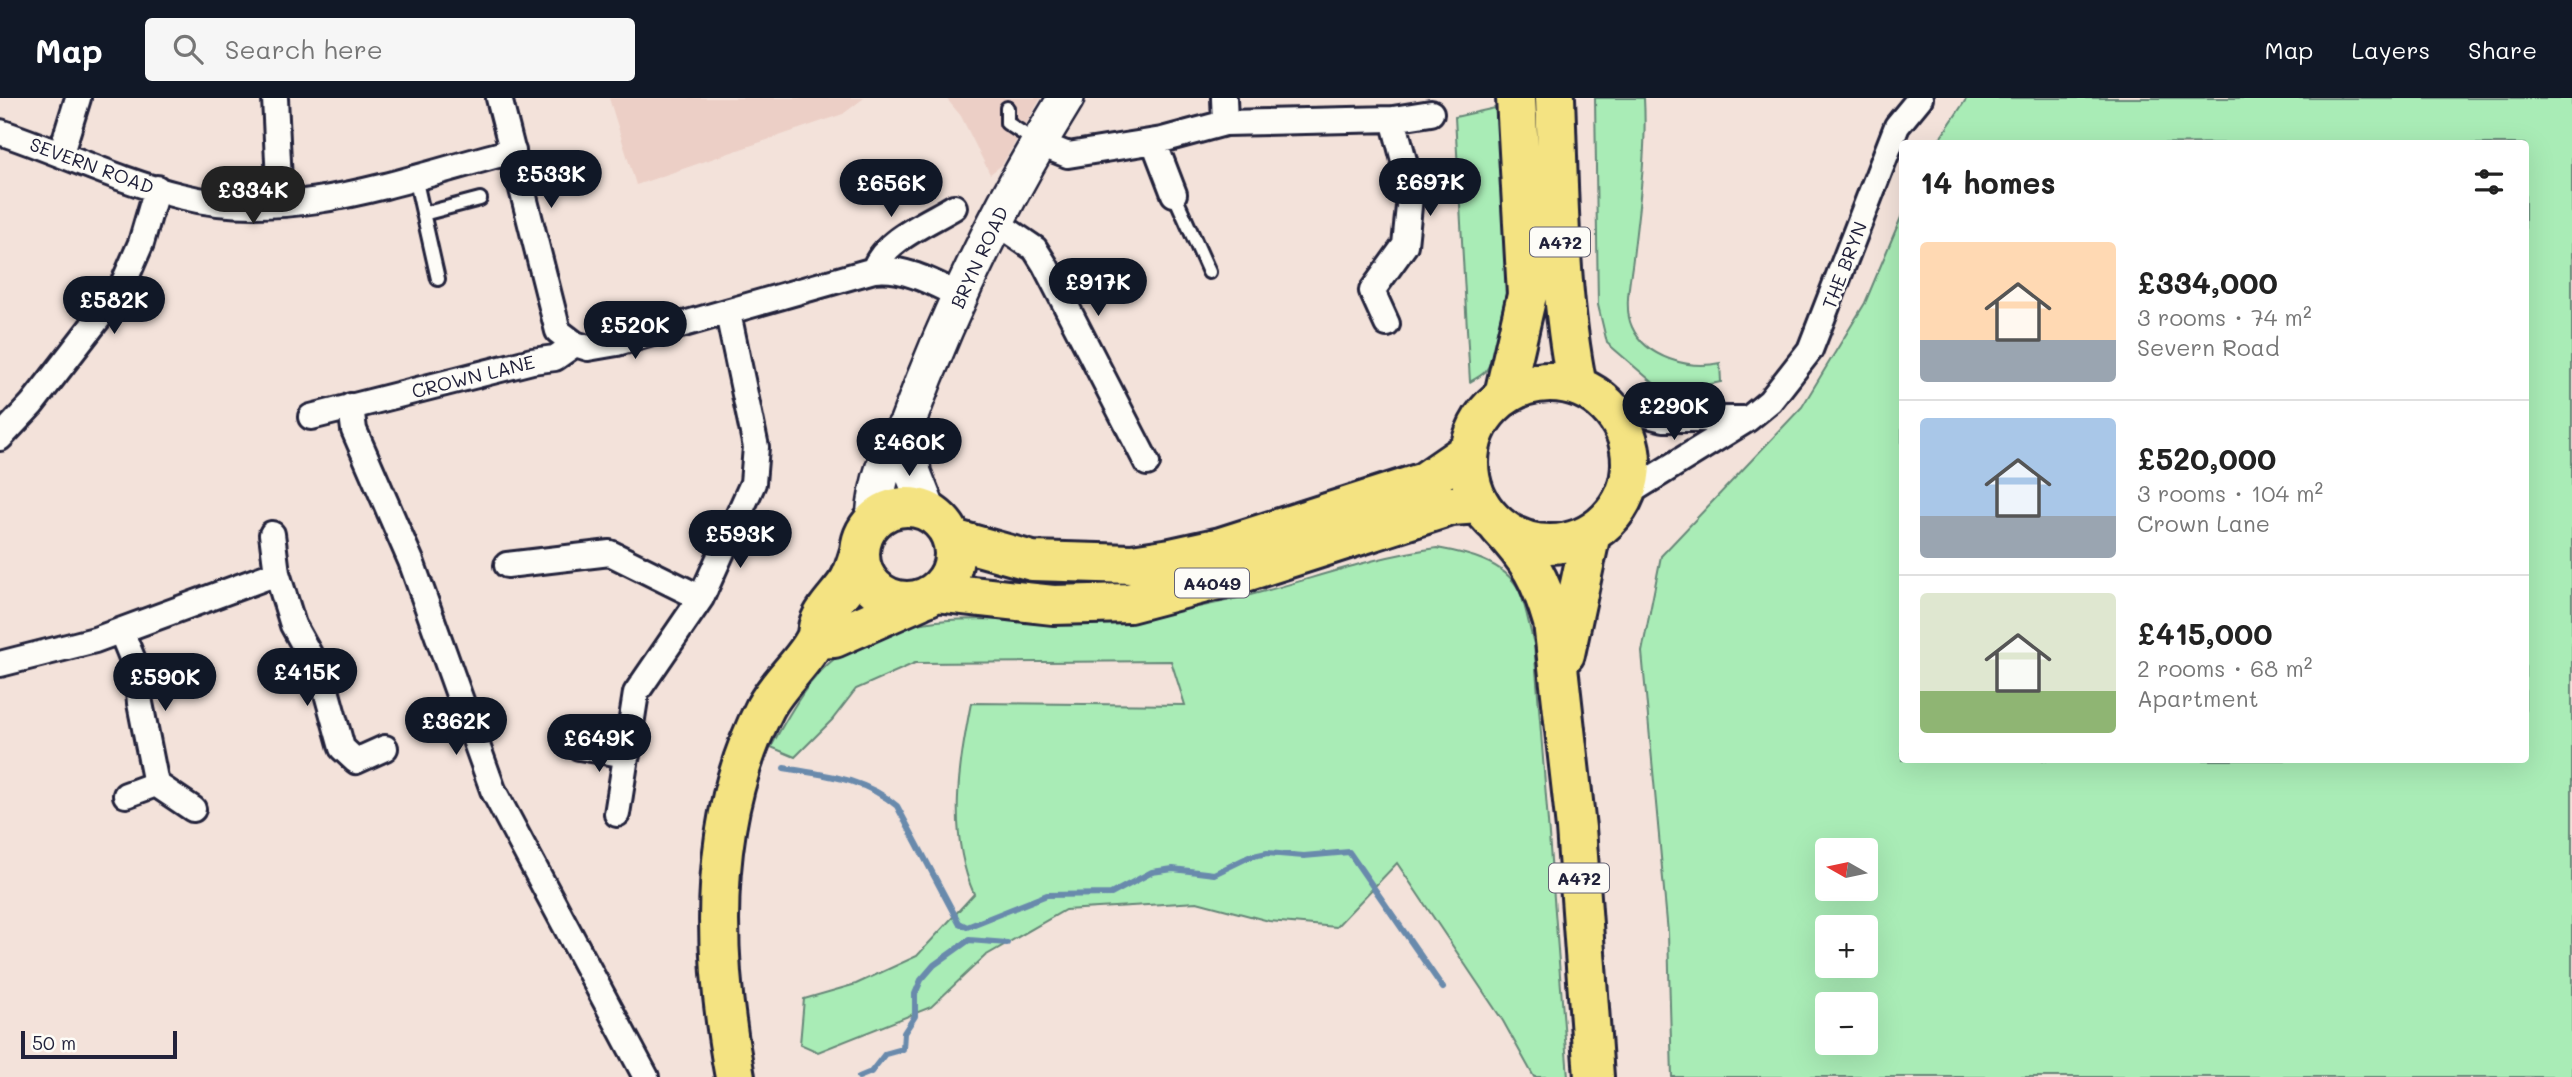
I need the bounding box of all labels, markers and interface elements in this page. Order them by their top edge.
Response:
search box [145,18,635,81]
text: Map [35,28,103,71]
icon: search [169,30,207,68]
text: Search here [225,32,383,66]
text: Map [2265,34,2313,65]
text: Layers [2351,34,2430,65]
text: Share [2468,34,2537,65]
street label: SEVERN ROAD [26,131,158,199]
pin: £533K [502,150,600,210]
text: £533K [516,158,586,188]
pin: £697K [1381,158,1479,218]
pin: £656K [842,159,940,219]
text: 14 homes [1920,162,2056,202]
icon: filters [2470,163,2508,201]
pin: £334K [204,166,302,226]
text: £697K [1395,166,1465,196]
text: £656K [856,167,926,197]
text: £334K [217,174,289,204]
street label: BRYN ROAD [944,202,1014,312]
street label: THE BRYN [1816,218,1872,312]
road number: A472 [1530,228,1590,257]
pin: £917K [1049,258,1147,318]
text: £334,000 [2137,262,2278,302]
text: £917K [1065,266,1131,296]
icon: home [1976,270,2060,354]
pin: £582K [65,276,163,336]
text: £582K [79,284,149,314]
pin: £520K [586,302,684,361]
text: 3 rooms · 74 m² [2137,302,2312,332]
text: £520K [600,309,670,339]
text: Severn Road [2137,332,2280,362]
street label: CROWN LANE [409,349,537,403]
pin: £290K [1625,382,1723,442]
text: £290K [1639,390,1709,420]
pin: £460K [860,418,958,478]
text: £460K [873,426,945,456]
text: £520,000 [2137,438,2276,478]
icon: home [1976,446,2060,530]
text: 3 rooms · 104 m² [2137,478,2323,508]
text: Crown Lane [2137,508,2270,538]
pin: £593K [691,510,789,570]
text: £593K [705,518,775,548]
road number: A4049 [1175,569,1249,598]
text: £415,000 [2137,613,2273,653]
icon: home [1976,621,2060,705]
pin: £415K [258,648,356,708]
text: 2 rooms · 68 m² [2137,653,2312,683]
pin: £590K [116,654,214,713]
text: £415K [273,656,341,686]
text: £590K [129,661,201,691]
text: Apartment [2137,683,2259,713]
pin: £362K [407,698,505,757]
text: £362K [421,705,491,735]
pin: £649K [550,714,648,774]
text: £649K [563,722,635,752]
north arrow [1815,838,1878,901]
map controls [1815,838,1878,1055]
road number: A472 [1549,864,1609,892]
button: + [1815,915,1878,978]
button: − [1815,992,1878,1055]
scale bar [21,1028,177,1060]
text: 50 m [32,1030,76,1055]

